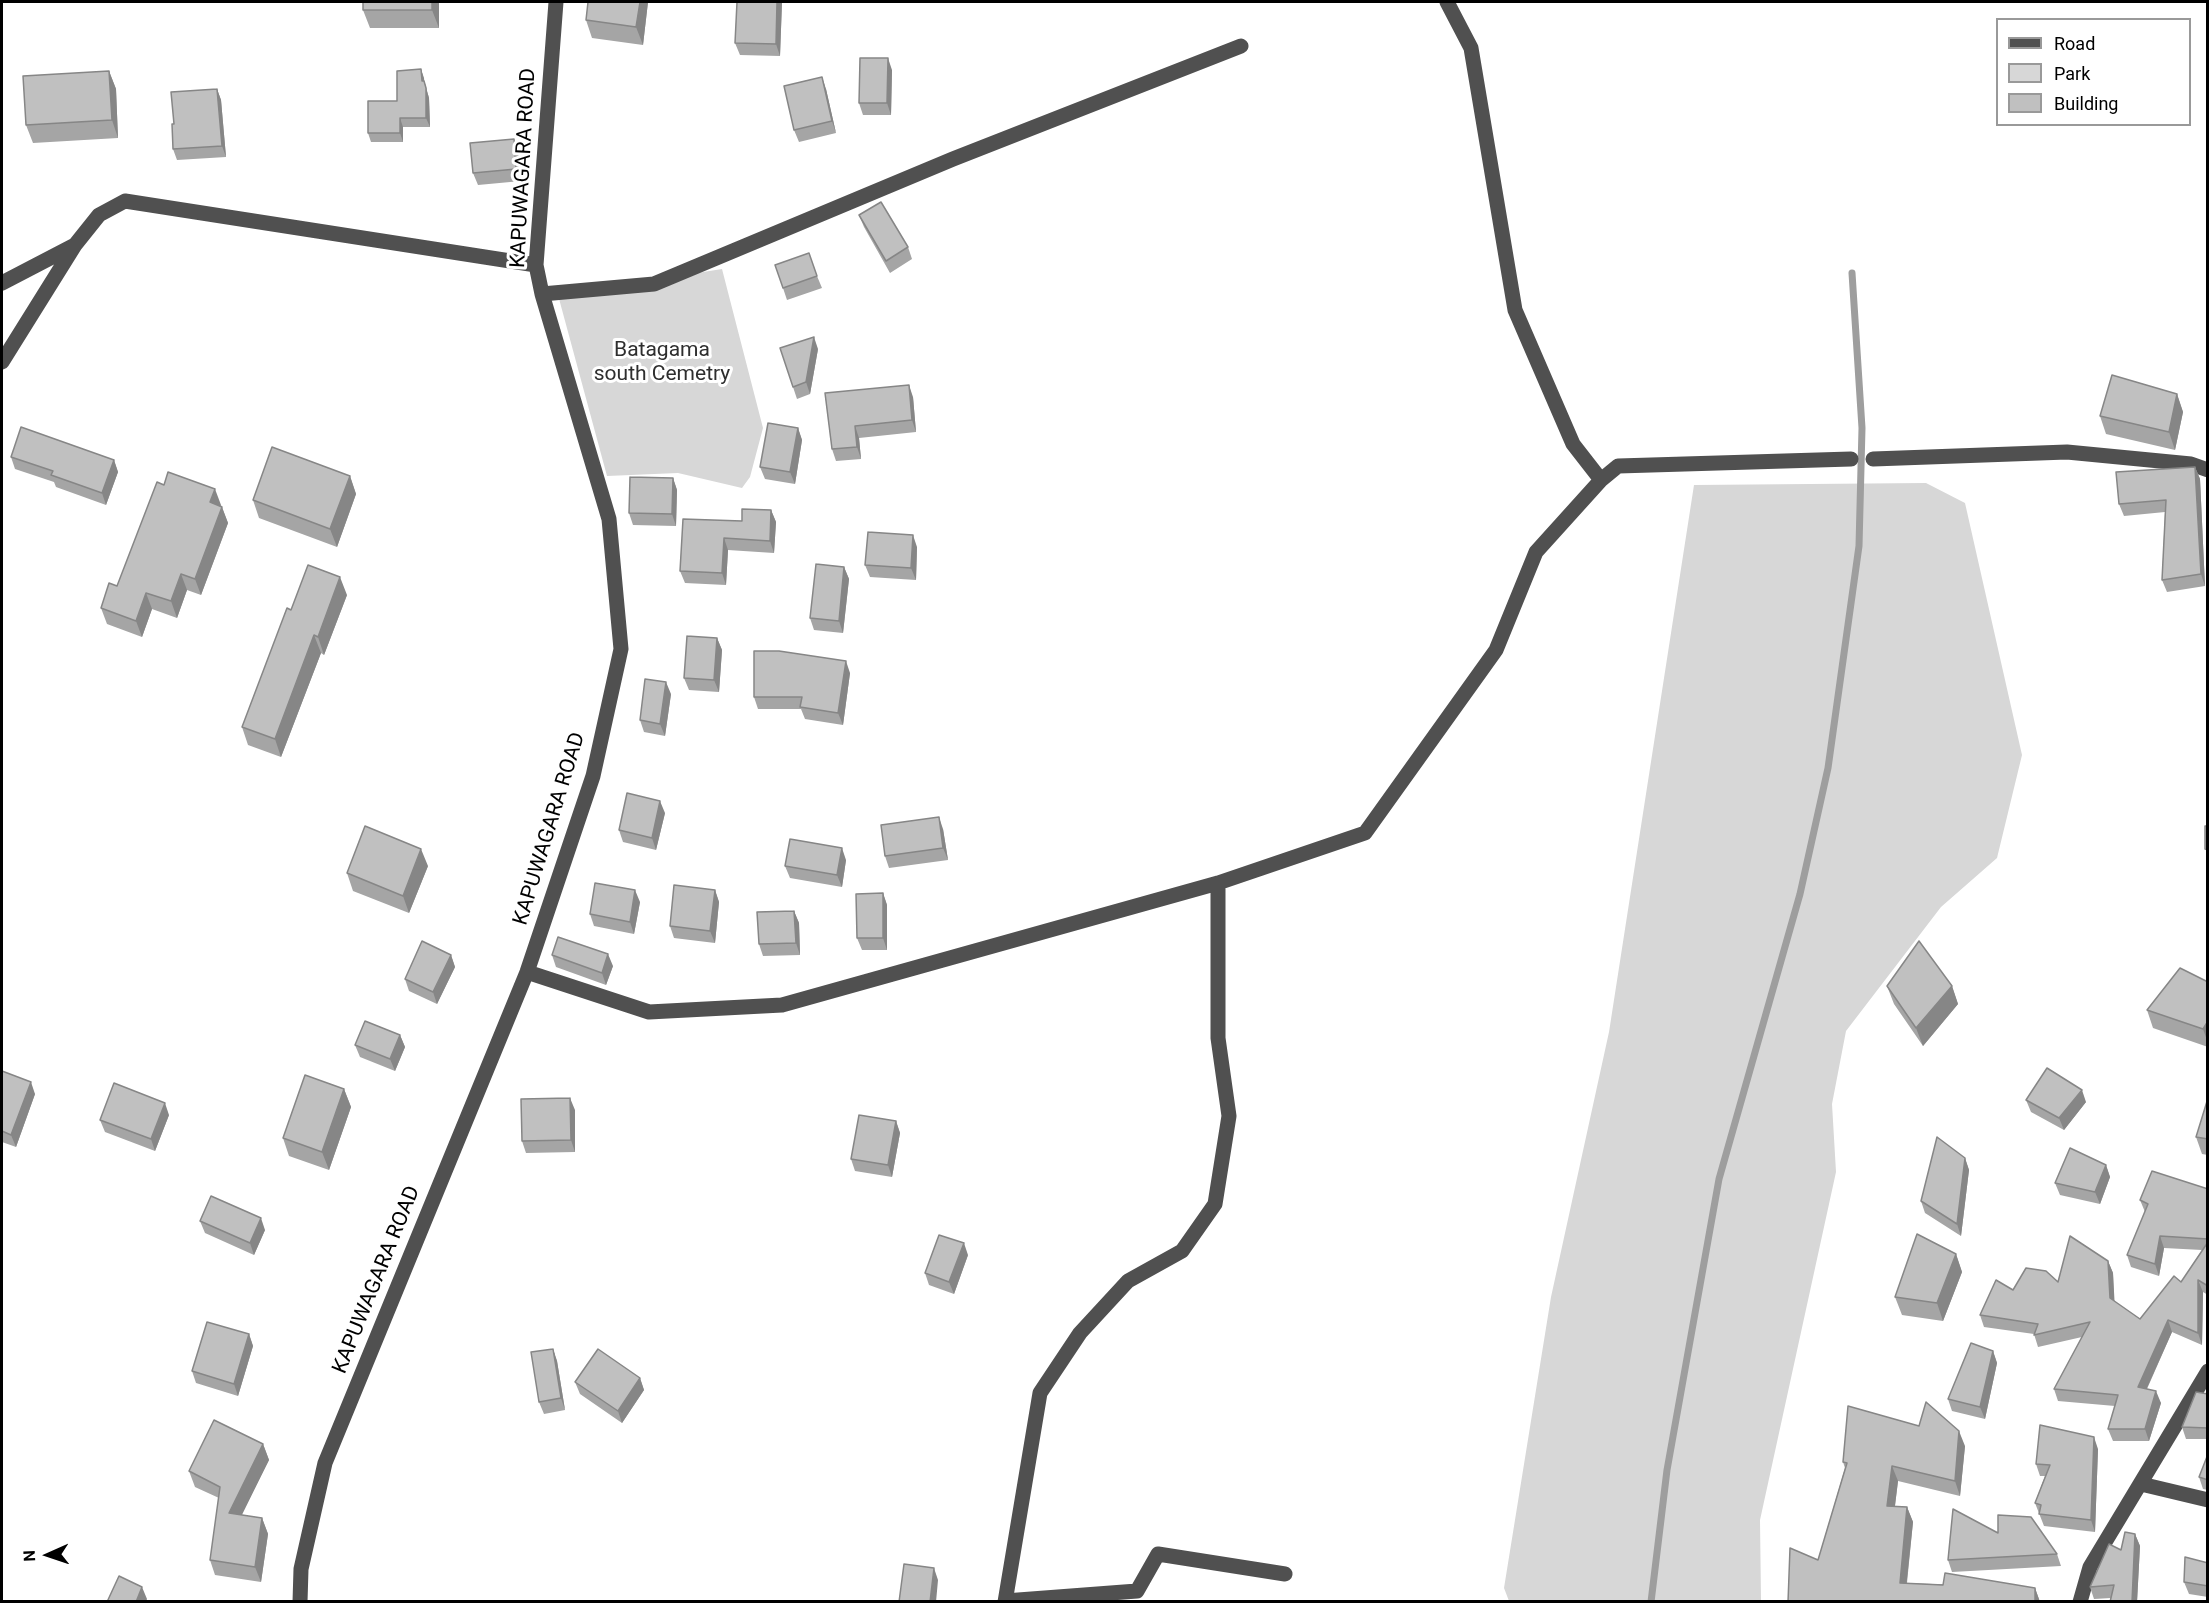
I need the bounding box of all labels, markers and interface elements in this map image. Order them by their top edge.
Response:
legend [1996,18,2191,126]
text: Road [2054,33,2095,54]
text: Park [2054,63,2090,84]
street label: KAPUWAGARA ROAD [506,67,542,269]
text: Building [2054,93,2118,114]
park label: Batagama south Cemetry [594,338,730,388]
street label: KAPUWAGARA ROAD [509,730,591,928]
street label: KAPUWAGARA ROAD [328,1183,426,1377]
north arrow [18,1525,78,1585]
text: N [20,1550,39,1562]

